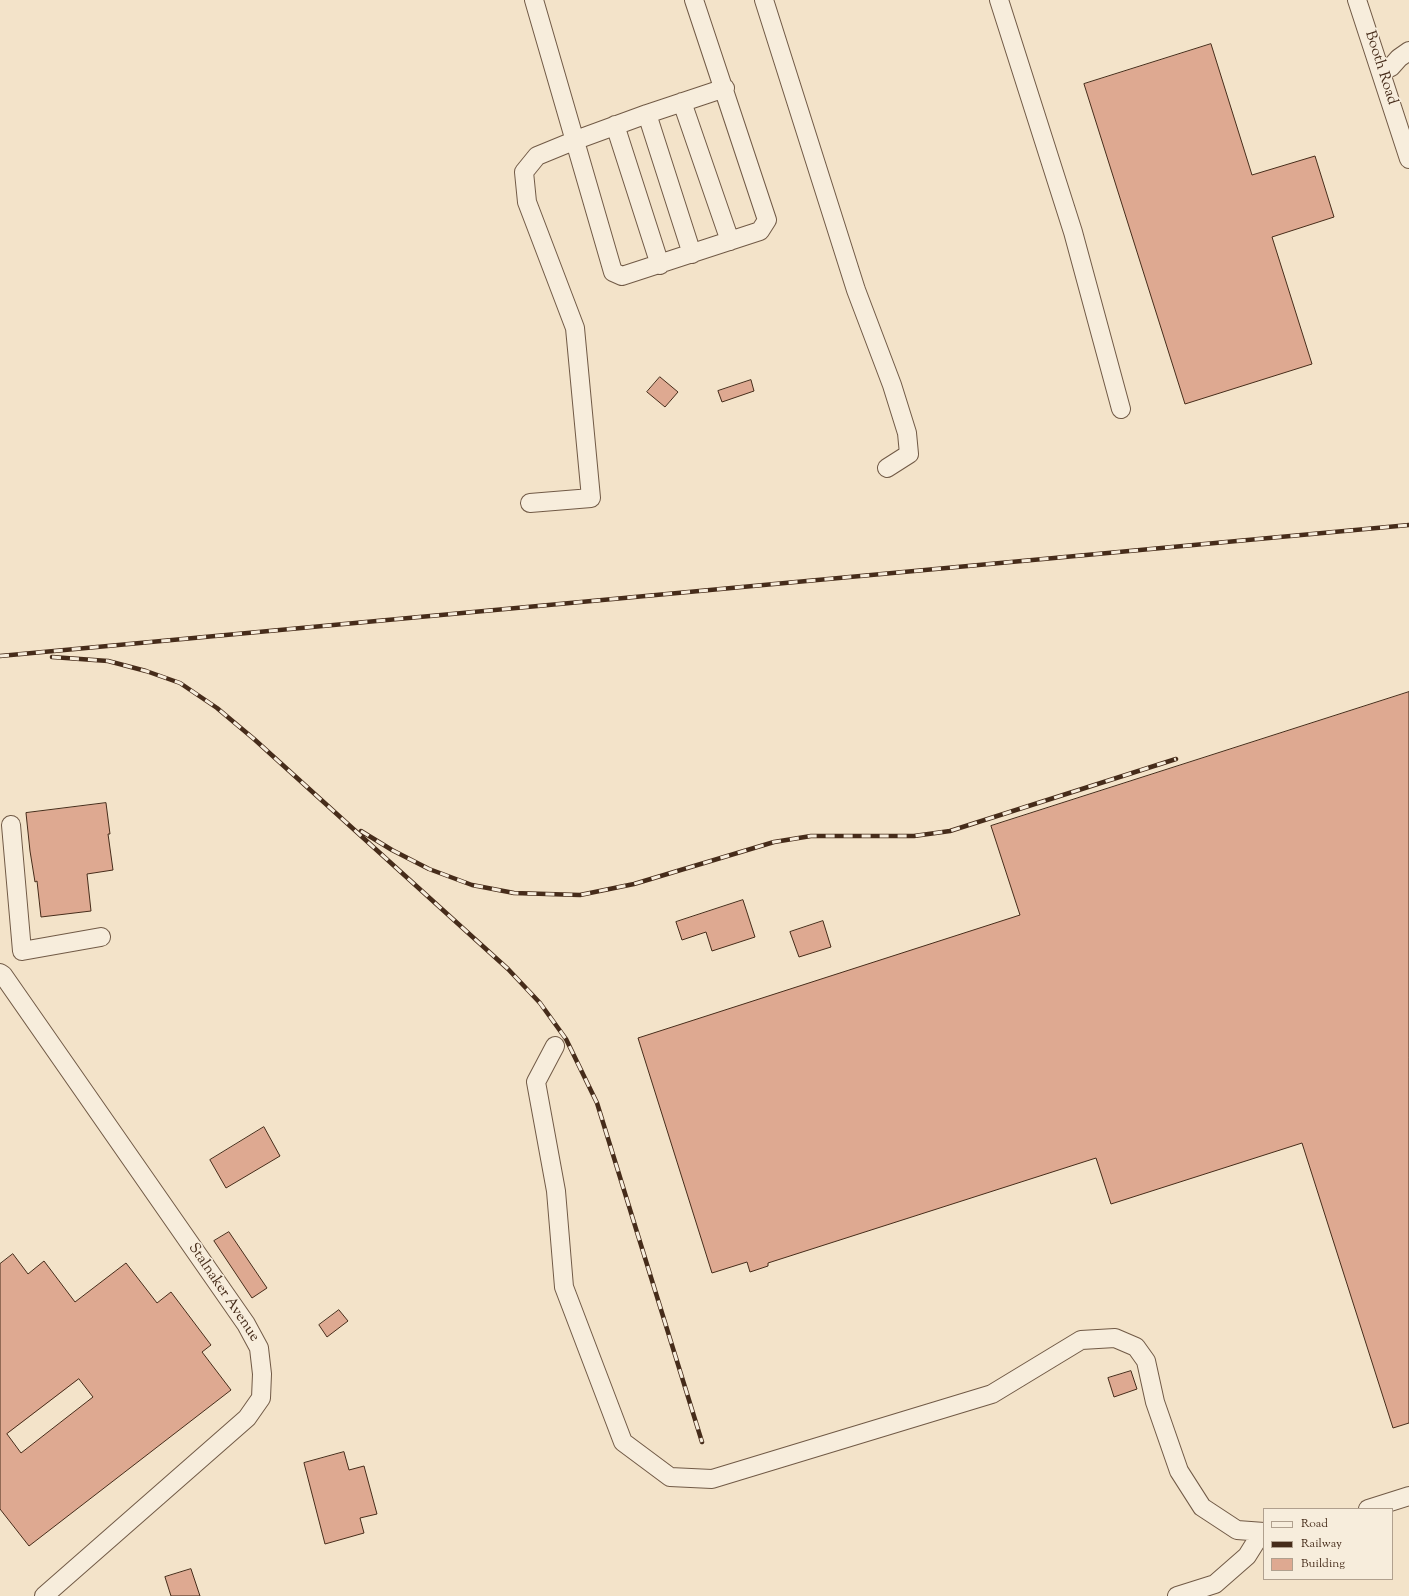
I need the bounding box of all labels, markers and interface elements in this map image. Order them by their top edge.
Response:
street label: Booth Road [1360,29,1400,107]
street label: Stalnaker Avenue [183,1240,263,1346]
legend [1263,1508,1393,1580]
text: Road [1301,1515,1328,1533]
text: Railway [1301,1535,1342,1553]
text: Building [1301,1555,1345,1573]

